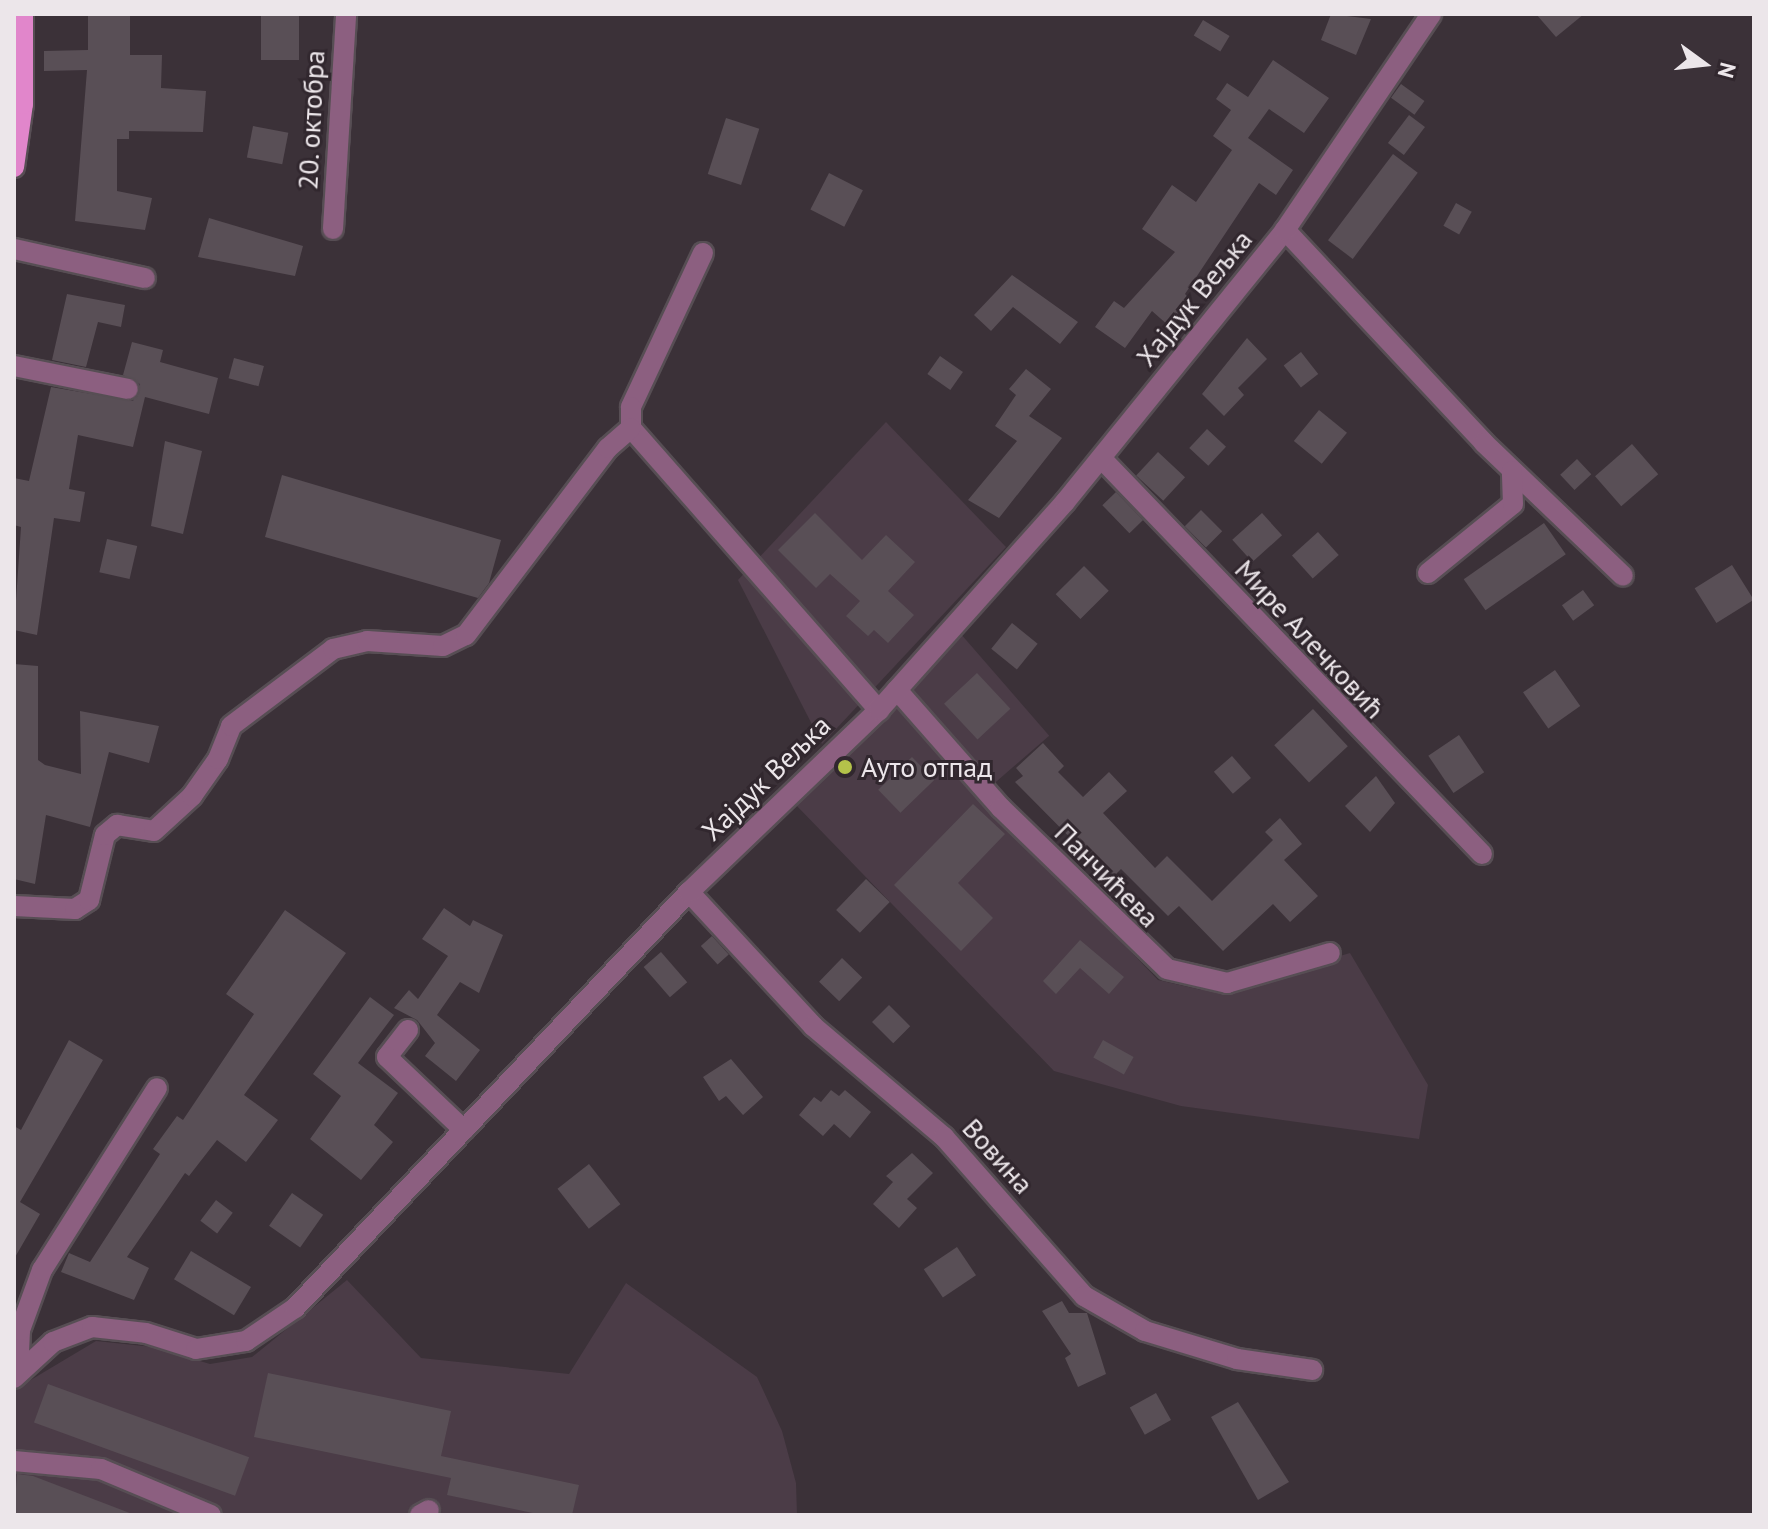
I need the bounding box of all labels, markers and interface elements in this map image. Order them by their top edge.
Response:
north arrow [1664,24,1744,104]
street label: 20. октобра [291,48,331,192]
text: N [1712,60,1743,81]
street label: Хајдук Вељка [1129,223,1259,373]
street label: Мире Алечковић [1228,553,1392,725]
street label: Хајдук Вељка [695,708,837,848]
place label: Ауто отпад [861,750,992,784]
marker: Ауто отпад [836,758,854,776]
street label: Панчићева [1048,816,1166,934]
street label: Вовина [956,1111,1040,1201]

